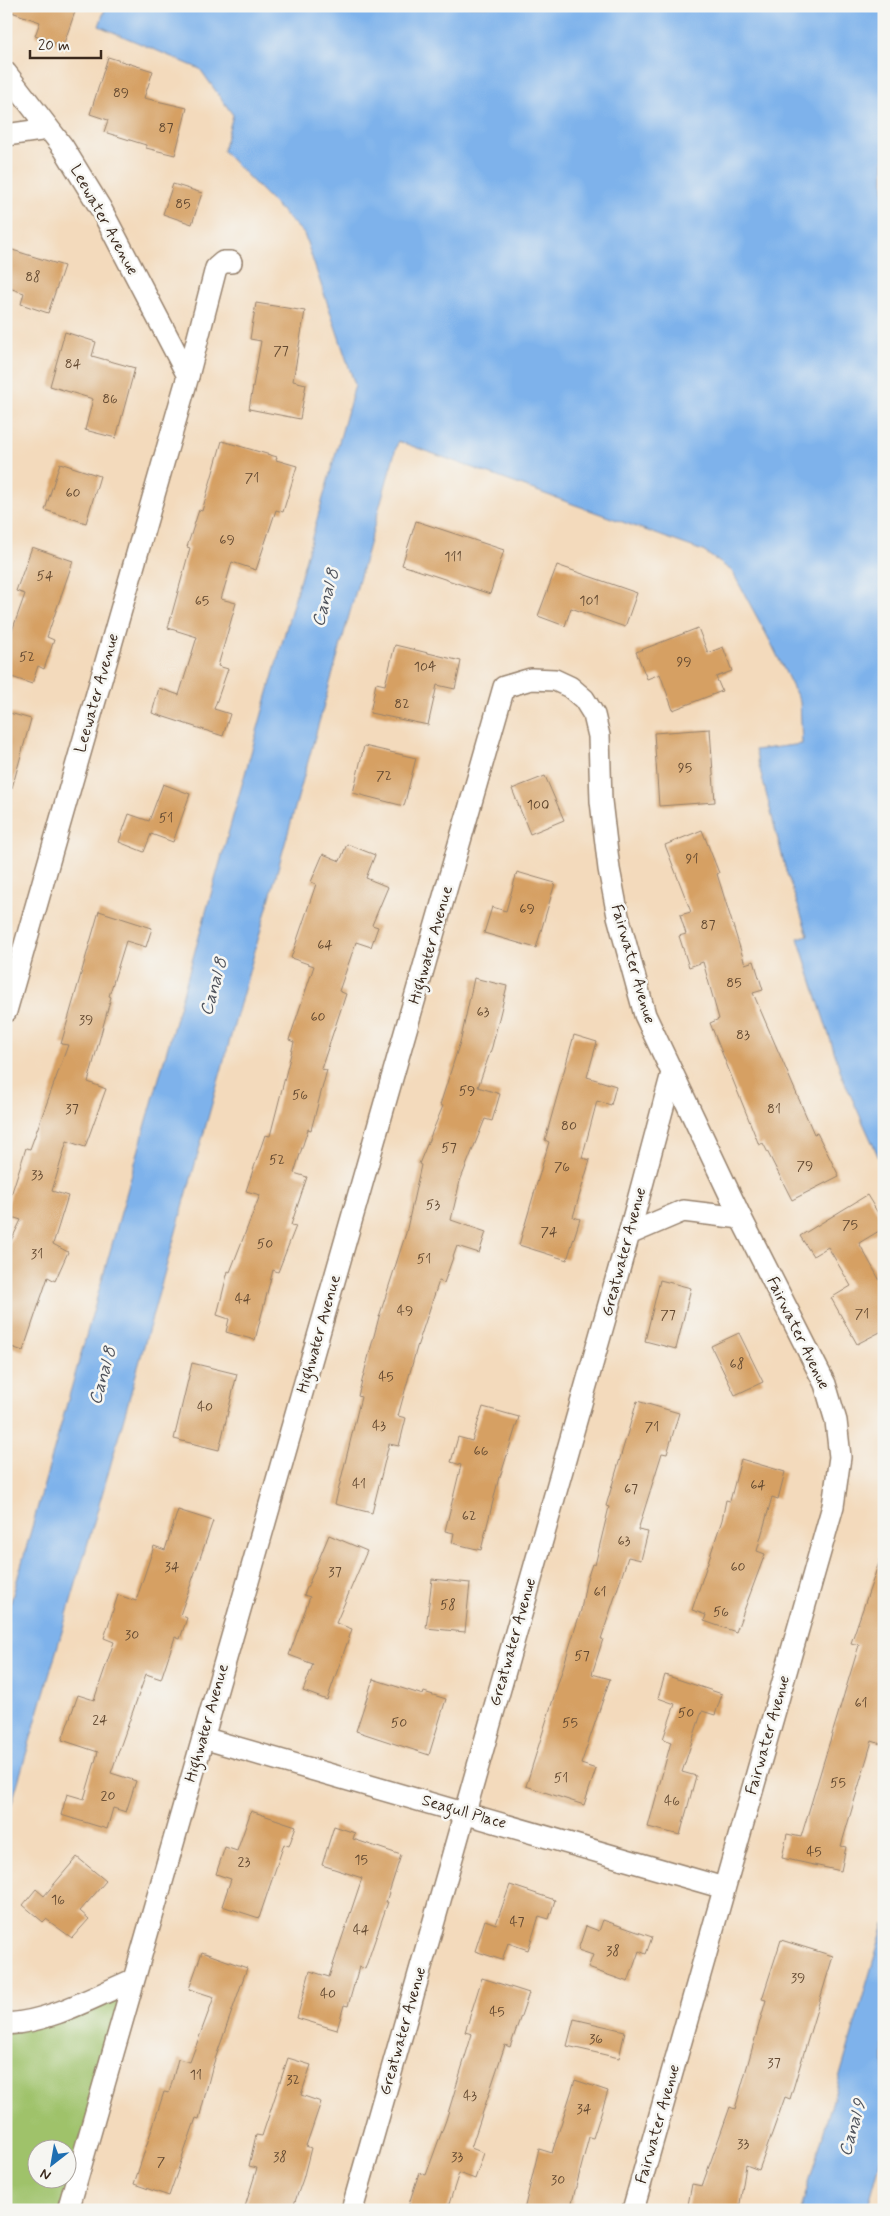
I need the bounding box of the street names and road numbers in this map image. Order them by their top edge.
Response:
street label: Leewater Avenue [65,161,143,279]
street label: Leewater Avenue [70,631,124,755]
street label: Highwater Avenue [404,883,459,1007]
street label: Fairwater Avenue [606,902,660,1026]
street label: Greatwater Avenue [597,1185,651,1319]
street label: Highwater Avenue [292,1272,347,1396]
street label: Fairwater Avenue [762,1273,834,1393]
street label: Greatwater Avenue [485,1575,541,1709]
street label: Highwater Avenue [180,1661,235,1785]
street label: Fairwater Avenue [741,1673,795,1797]
street label: Seagull Place [419,1790,509,1835]
street label: Greatwater Avenue [375,1964,431,2098]
street label: Fairwater Avenue [631,2062,685,2186]

